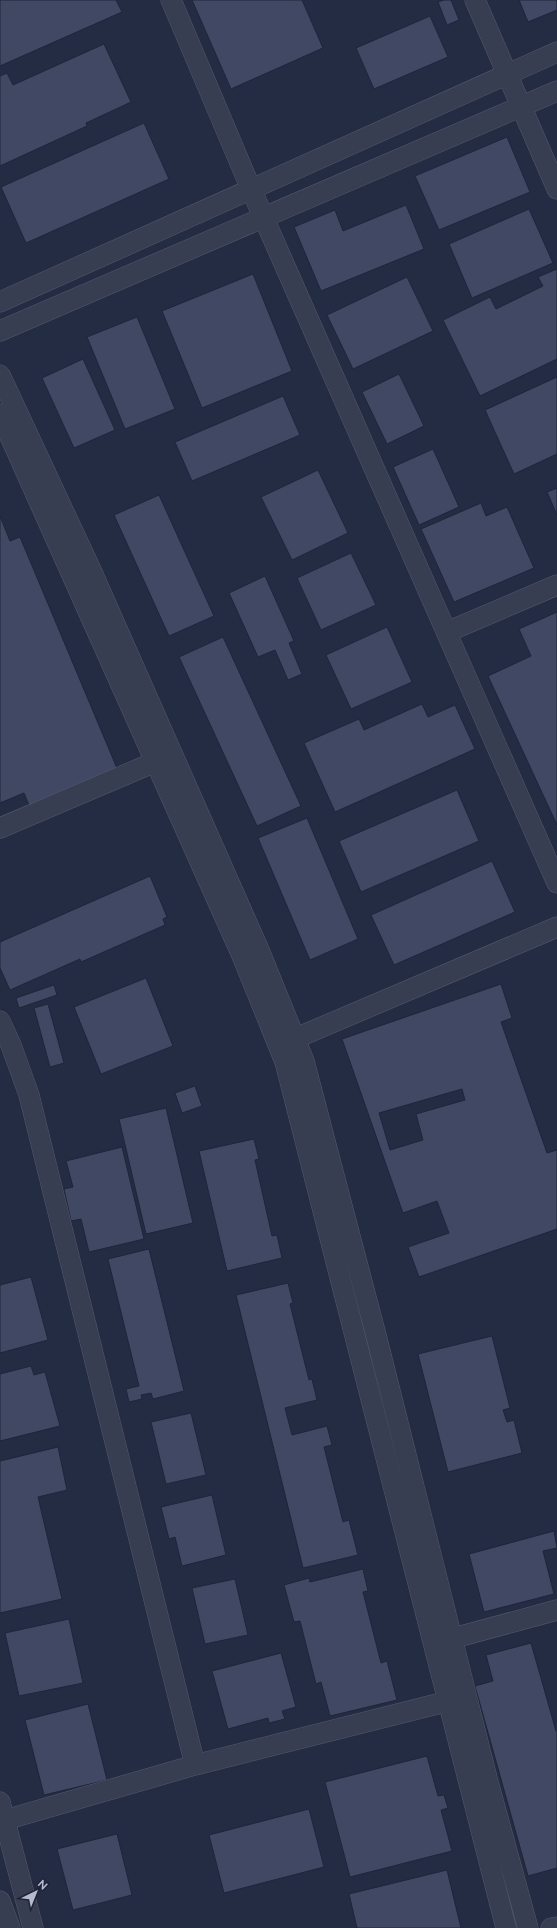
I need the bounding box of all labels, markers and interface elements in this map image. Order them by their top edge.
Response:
north arrow [16,1872,56,1912]
text: N [35,1877,50,1893]

